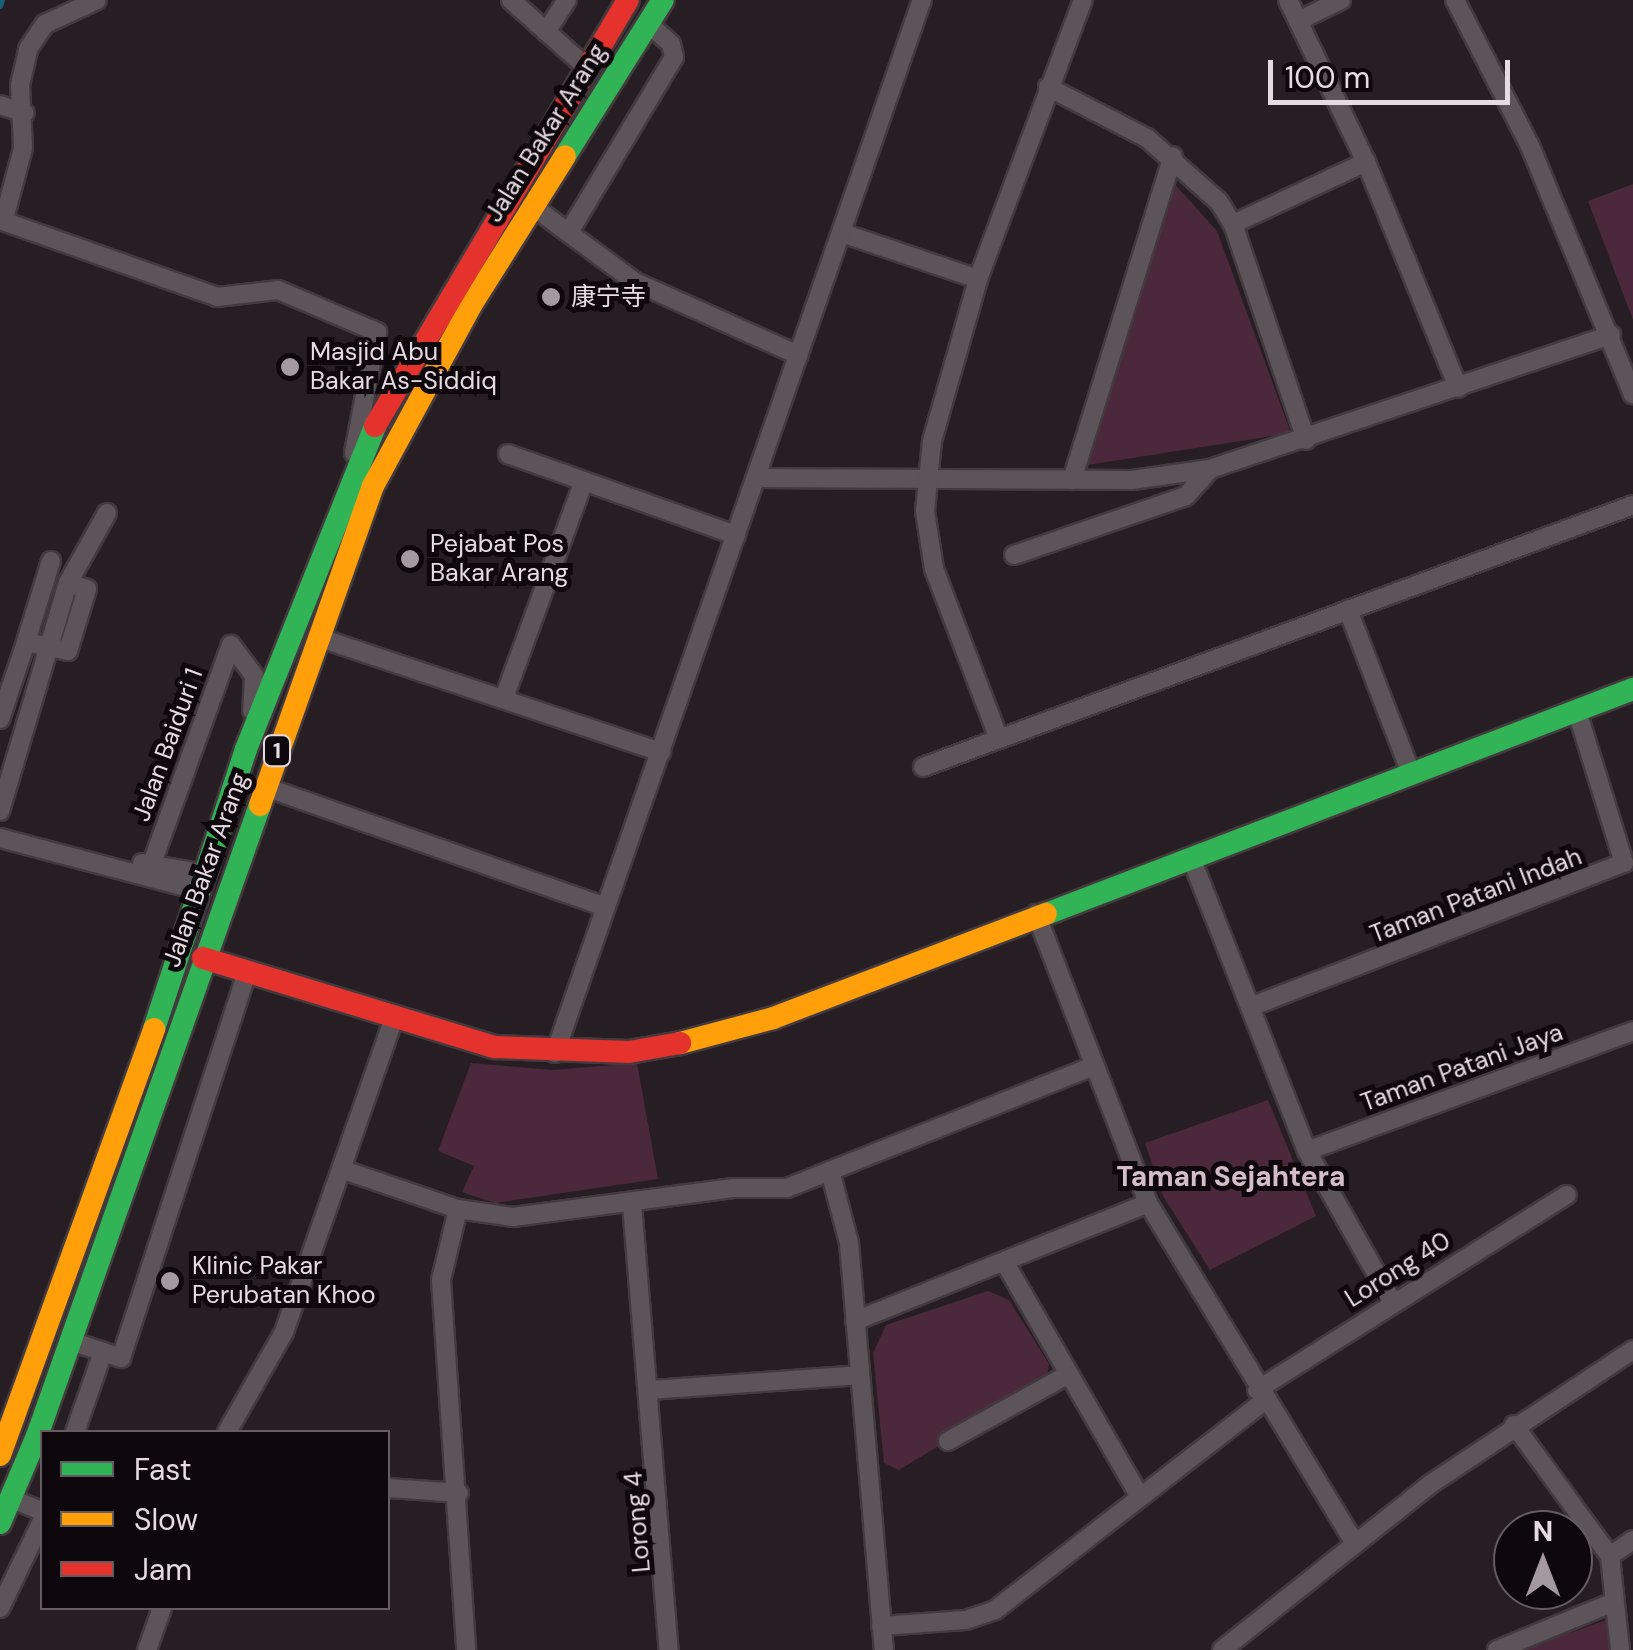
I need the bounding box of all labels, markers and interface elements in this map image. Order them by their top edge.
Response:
street label: Jalan Bakar Arang [479,38,613,228]
scale bar [1273,40,1516,102]
text: 100 m [1285,58,1370,97]
place label: 康宁寺 [571,282,646,312]
marker: 康宁寺 [540,286,562,308]
place label: Masjid Abu Bakar As-Siddiq [310,338,497,397]
marker: Masjid Abu Bakar As-Siddiq [279,356,301,378]
place label: Pejabat Pos Bakar Arang [430,530,568,589]
marker: Pejabat Pos Bakar Arang [399,548,421,570]
street label: Jalan Baiduri 1 [126,664,210,826]
road number: 1 [262,734,292,768]
street label: Jalan Bakar Arang [157,769,255,971]
street label: Taman Patani Indah [1366,842,1586,950]
street label: Taman Patani Jaya [1357,1018,1567,1118]
district label: Taman Sejahtera [1117,1160,1345,1194]
street label: Lorong 40 [1340,1226,1456,1314]
place label: Klinic Pakar Perubatan Khoo [192,1252,375,1311]
marker: Klinic Pakar Perubatan Khoo [157,1268,183,1294]
legend [40,1430,390,1610]
text: Fast [134,1450,192,1489]
street label: Lorong 4 [619,1470,657,1574]
text: Slow [134,1500,198,1539]
north arrow [1493,1510,1593,1610]
text: N [1533,1513,1553,1550]
text: Jam [134,1550,192,1589]

